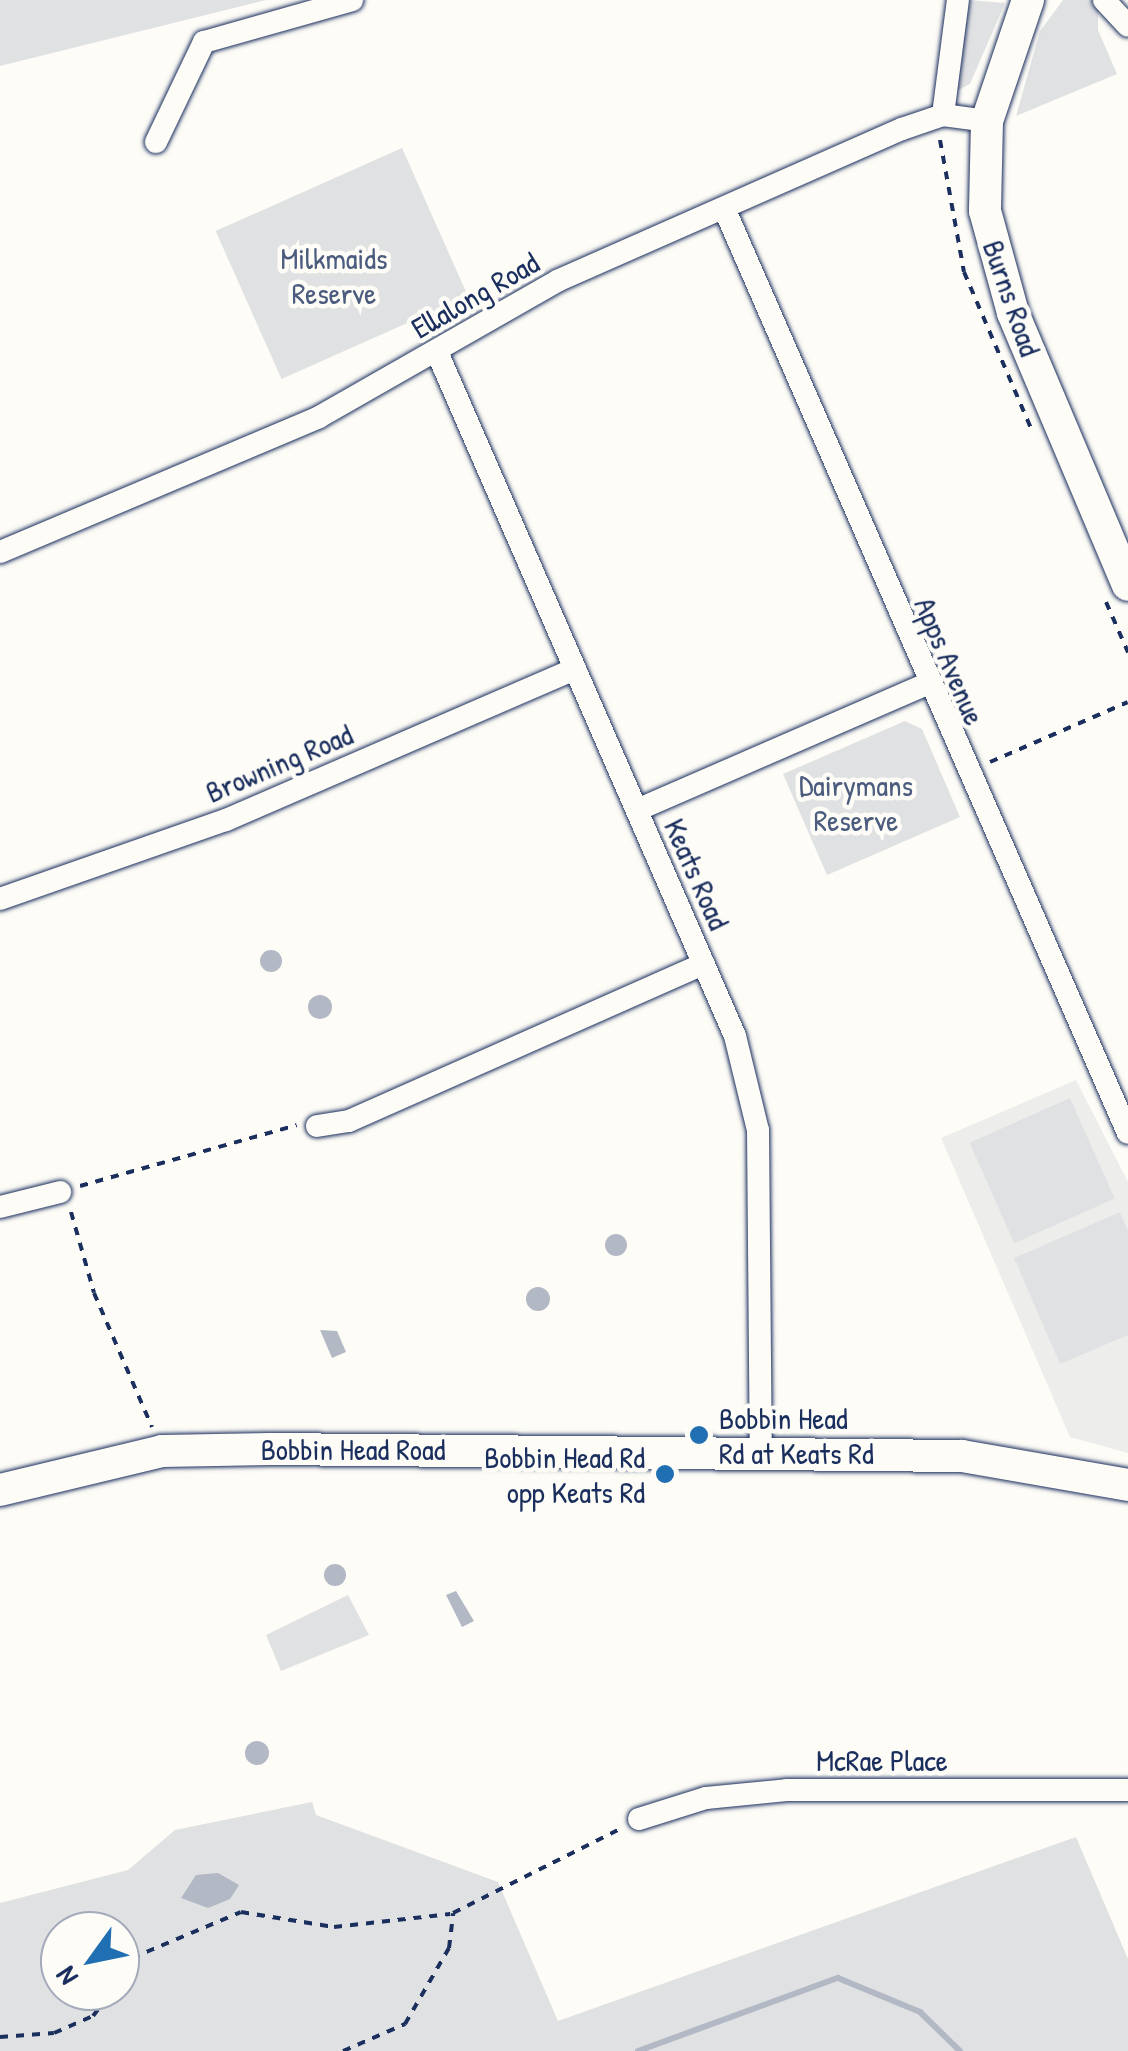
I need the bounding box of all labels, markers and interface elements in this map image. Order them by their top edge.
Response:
street label: Burns Road [975,235,1049,361]
park label: Milkmaids Reserve [280,240,388,310]
street label: Ellalong Road [405,244,545,346]
street label: Apps Avenue [907,592,993,730]
street label: Browning Road [200,716,358,810]
park label: Dairymans Reserve [799,767,913,838]
street label: Keats Road [657,813,737,935]
place label: Bobbin Head Rd at Keats Rd [719,1400,874,1470]
marker: Bobbin Head Rd at Keats Rd [688,1424,710,1446]
street label: Bobbin Head Road [261,1431,445,1467]
place label: Bobbin Head Rd opp Keats Rd [484,1439,645,1510]
marker: Bobbin Head Rd opp Keats Rd [654,1463,676,1485]
street label: McRae Place [816,1742,948,1778]
north arrow [40,1911,140,2011]
text: N [47,1960,87,1993]

